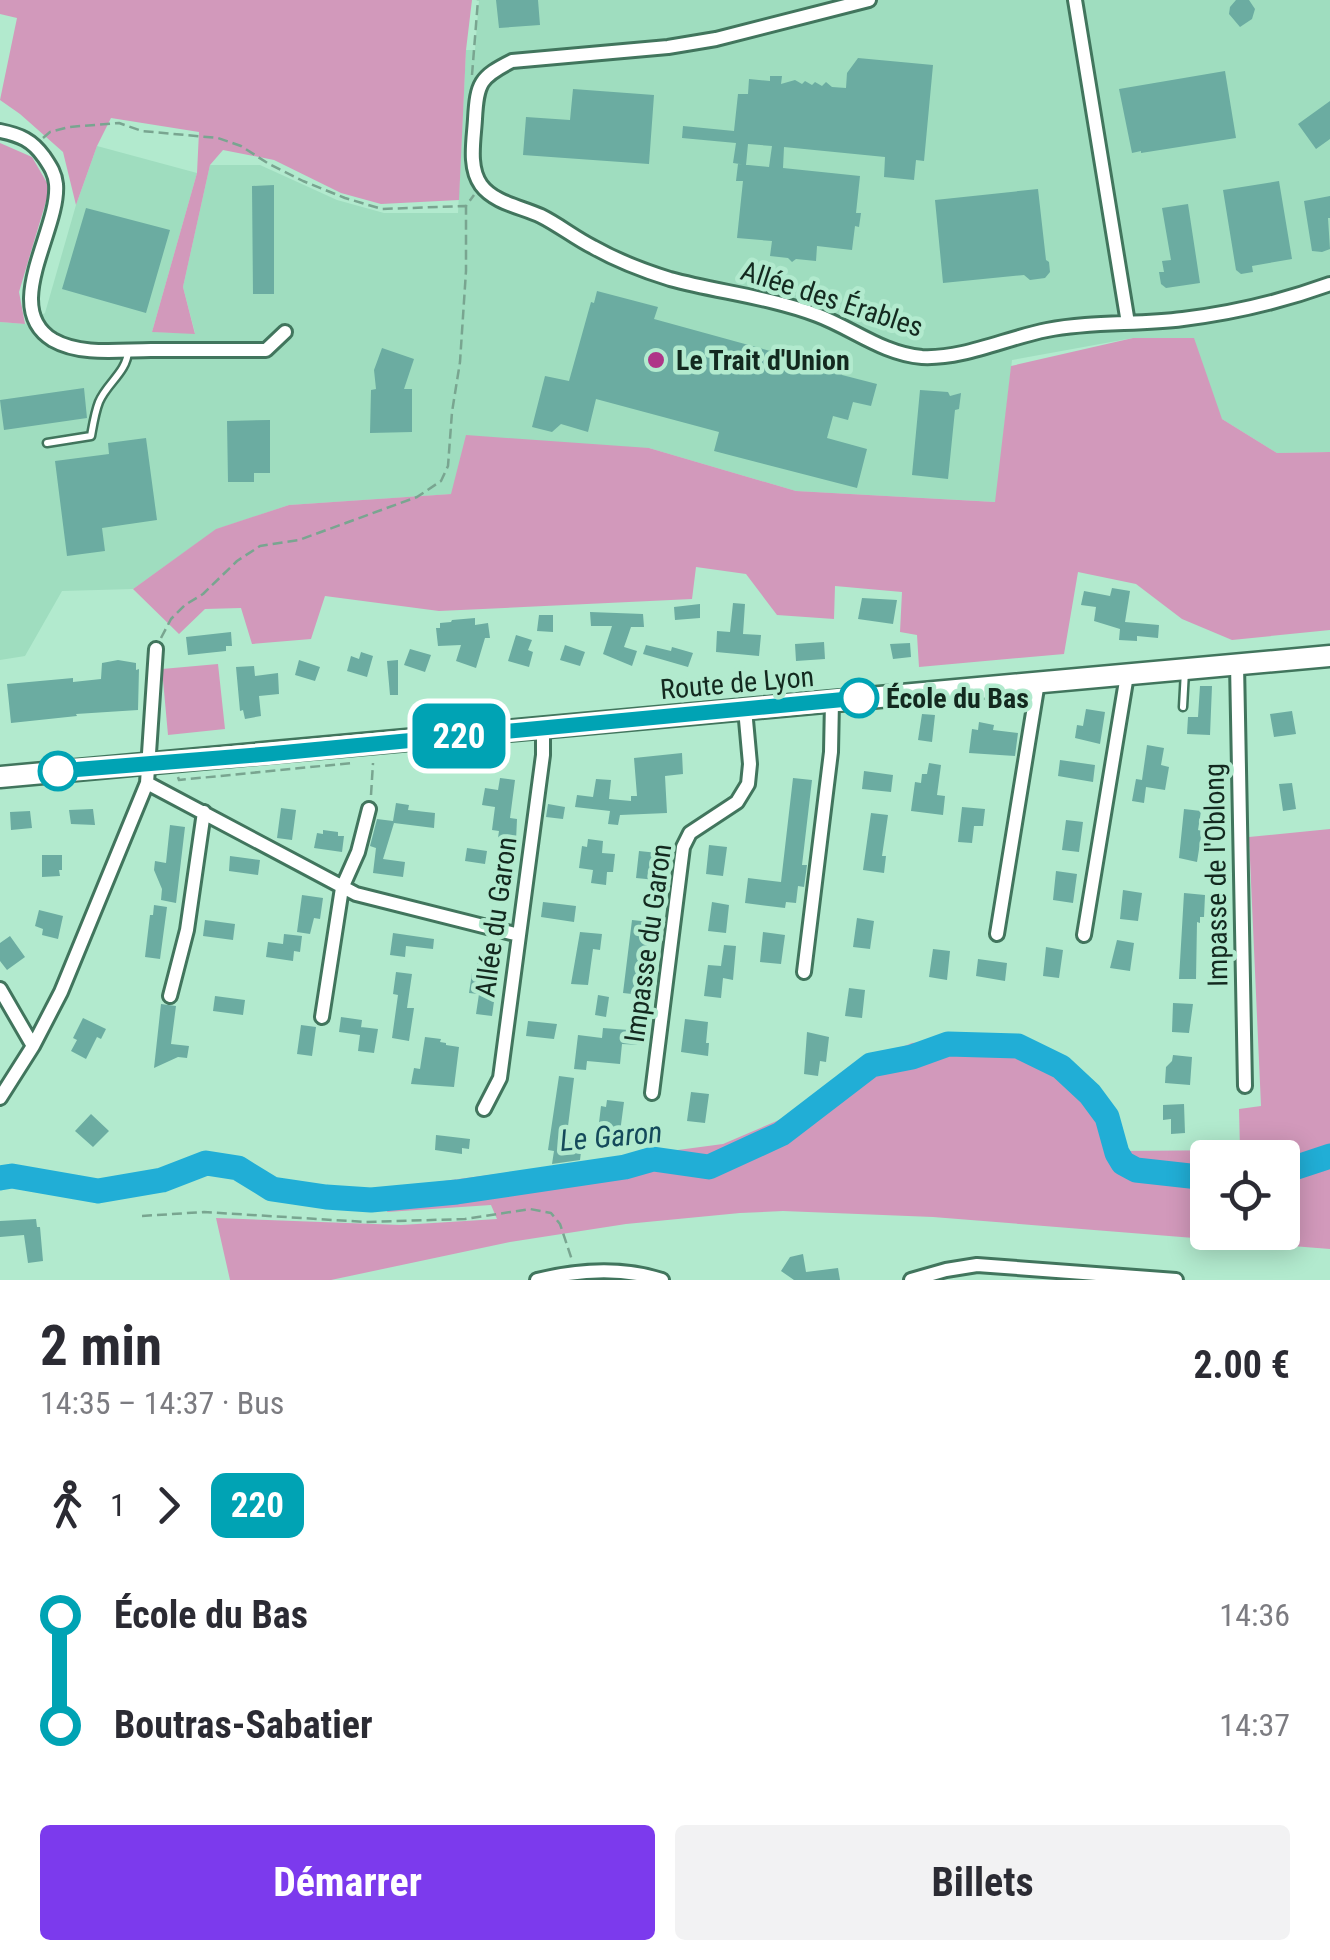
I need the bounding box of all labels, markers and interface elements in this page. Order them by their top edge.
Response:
street label: Allée des Érables [737,254,927,344]
place label: Le Trait d'Union [676,344,850,377]
marker: Le Trait d'Union [645,349,667,371]
street label: Route de Lyon [659,660,815,706]
marker: École du Bas [840,679,878,717]
place label: École du Bas [886,682,1029,715]
line badge: 220 [402,704,516,768]
text: 220 [432,716,486,757]
unlabelled marker [39,752,77,790]
street label: Impasse de l'Oblong [1198,763,1234,987]
street label: Allée du Garon [468,835,524,999]
street label: Impasse du Garon [618,842,678,1044]
water label: Le Garon [558,1114,664,1158]
map controls [1190,1140,1300,1250]
button: locate [1190,1140,1300,1250]
text: 2 min [40,1314,162,1378]
text: 2.00 € [1193,1343,1290,1387]
text: 14:35 – 14:37 · Bus [40,1384,284,1422]
icon: walk [40,1478,95,1533]
icon: forward [141,1478,196,1533]
text: 220 [231,1485,284,1526]
text: 1 [110,1486,126,1524]
text: École du Bas [114,1593,308,1637]
text: 14:36 [1219,1596,1290,1634]
text: Boutras-Sabatier [114,1703,373,1747]
text: 14:37 [1219,1706,1290,1744]
button: Démarrer [40,1825,655,1940]
button: Billets [675,1825,1290,1940]

